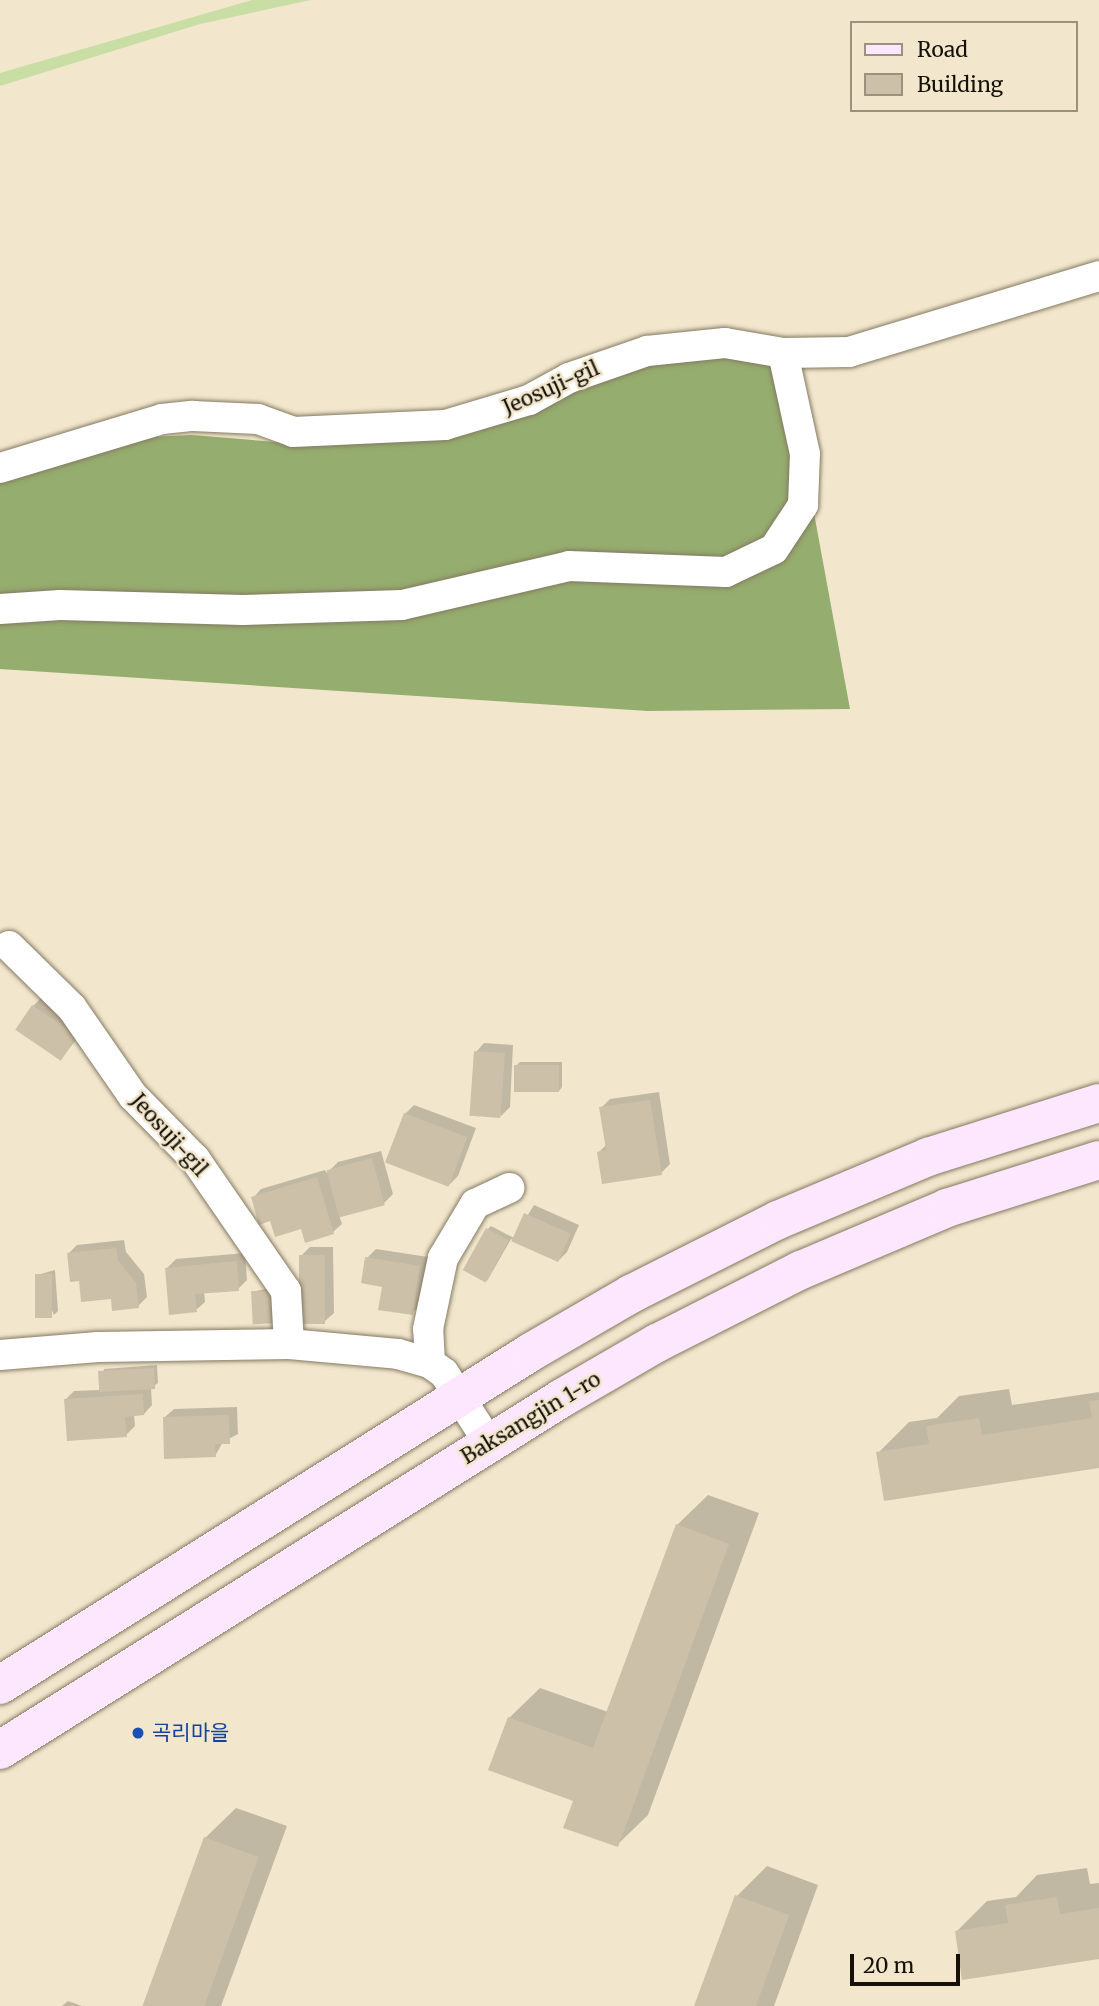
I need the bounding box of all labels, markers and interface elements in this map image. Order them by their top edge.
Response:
legend [850,21,1078,112]
text: Road [917,36,968,63]
text: Building [917,71,1003,98]
street label: Jeosuji-gil [499,356,603,420]
street label: Jeosuji-gil [125,1088,213,1182]
street label: Baksangjin 1-ro [457,1366,605,1470]
place label: 곡리마을 [152,1720,229,1746]
marker: 곡리마을 [130,1725,146,1741]
scale bar [854,1940,964,1984]
text: 20 m [863,1952,914,1979]

